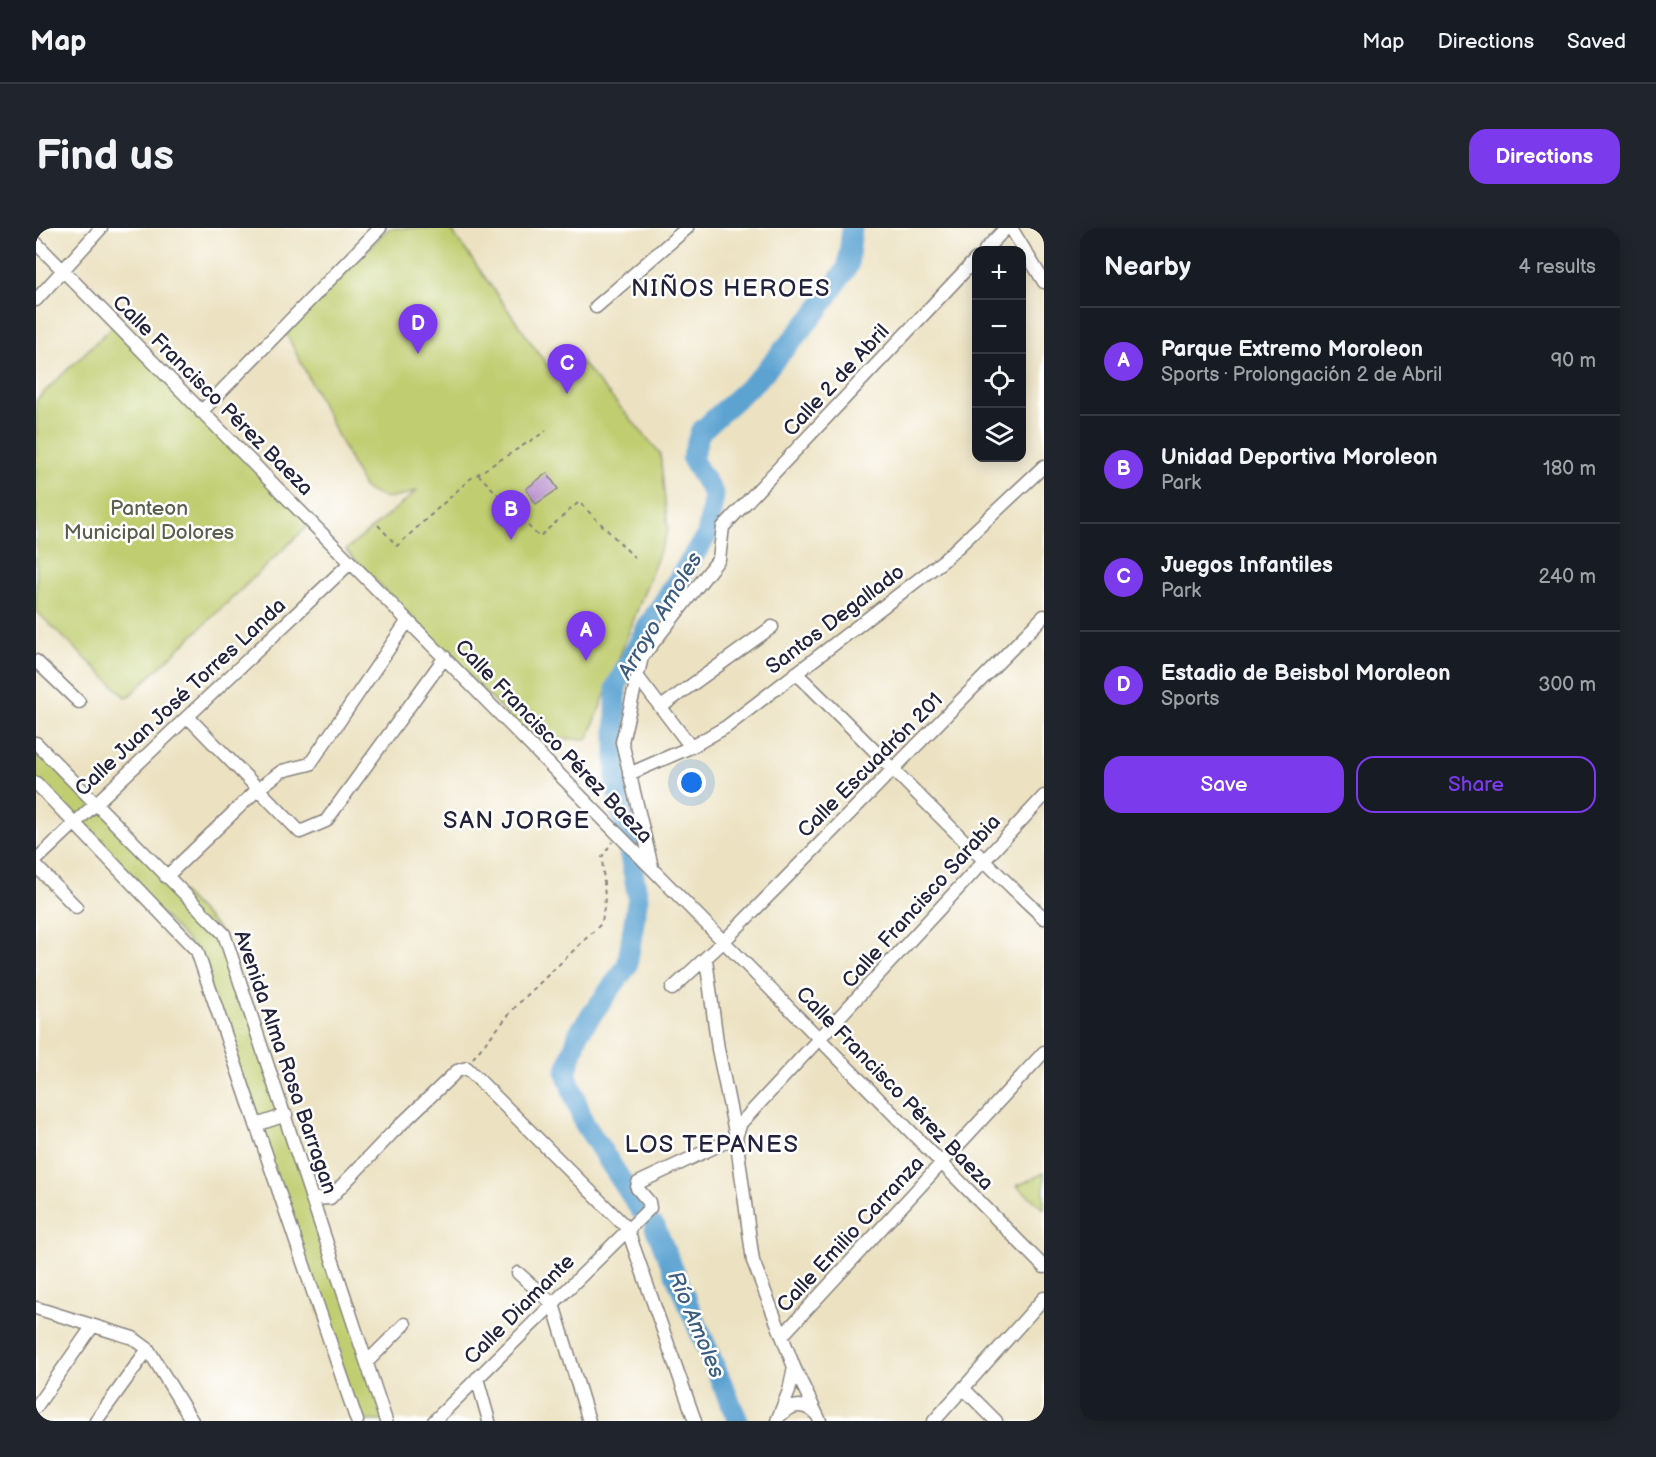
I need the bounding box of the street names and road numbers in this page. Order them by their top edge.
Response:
street label: Calle Francisco Pérez Baeza [107,290,318,501]
street label: Calle 2 de Abril [778,319,895,442]
street label: Santos Degallado [761,559,909,680]
street label: Calle Juan José Torres Landa [70,593,291,802]
street label: Calle Francisco Pérez Baeza [450,634,658,848]
street label: Calle Escuadrón 201 [793,688,948,843]
street label: Calle Francisco Sarabia [837,809,1006,993]
street label: Avenida Alma Rosa Barragan [229,927,342,1197]
street label: Calle Francisco Pérez Baeza [791,981,999,1195]
street label: Calle Emilio Carranza [772,1151,929,1318]
street label: Calle Diamante [459,1249,580,1370]

